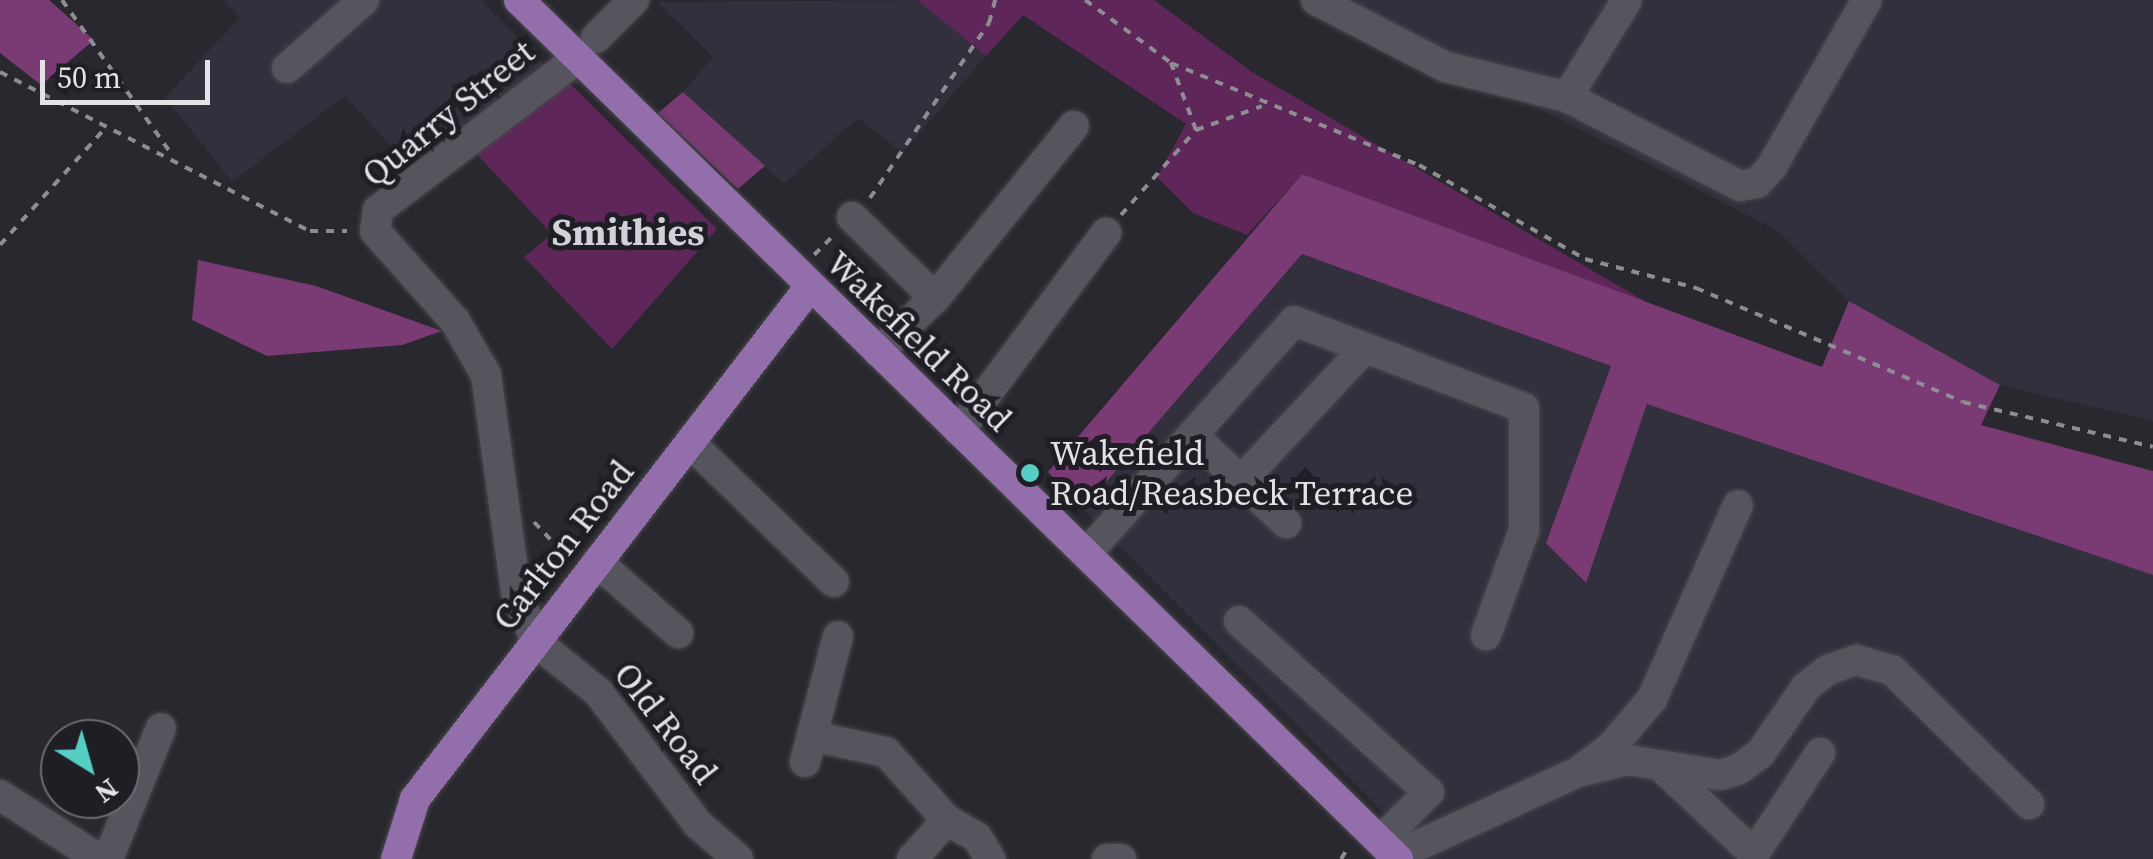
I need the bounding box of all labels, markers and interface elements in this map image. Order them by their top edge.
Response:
street label: Quarry Street [353,31,543,195]
scale bar [45,40,215,102]
text: 50 m [57,57,121,98]
district label: Smithies [551,210,705,256]
street label: Wakefield Road [818,242,1020,440]
place label: Wakefield Road/Reasbeck Terrace [1050,432,1414,514]
street label: Carlton Road [484,452,642,638]
marker: Wakefield Road/Reasbeck Terrace [1019,462,1041,484]
street label: Old Road [606,654,726,792]
north arrow [40,719,140,819]
text: N [87,770,126,813]

